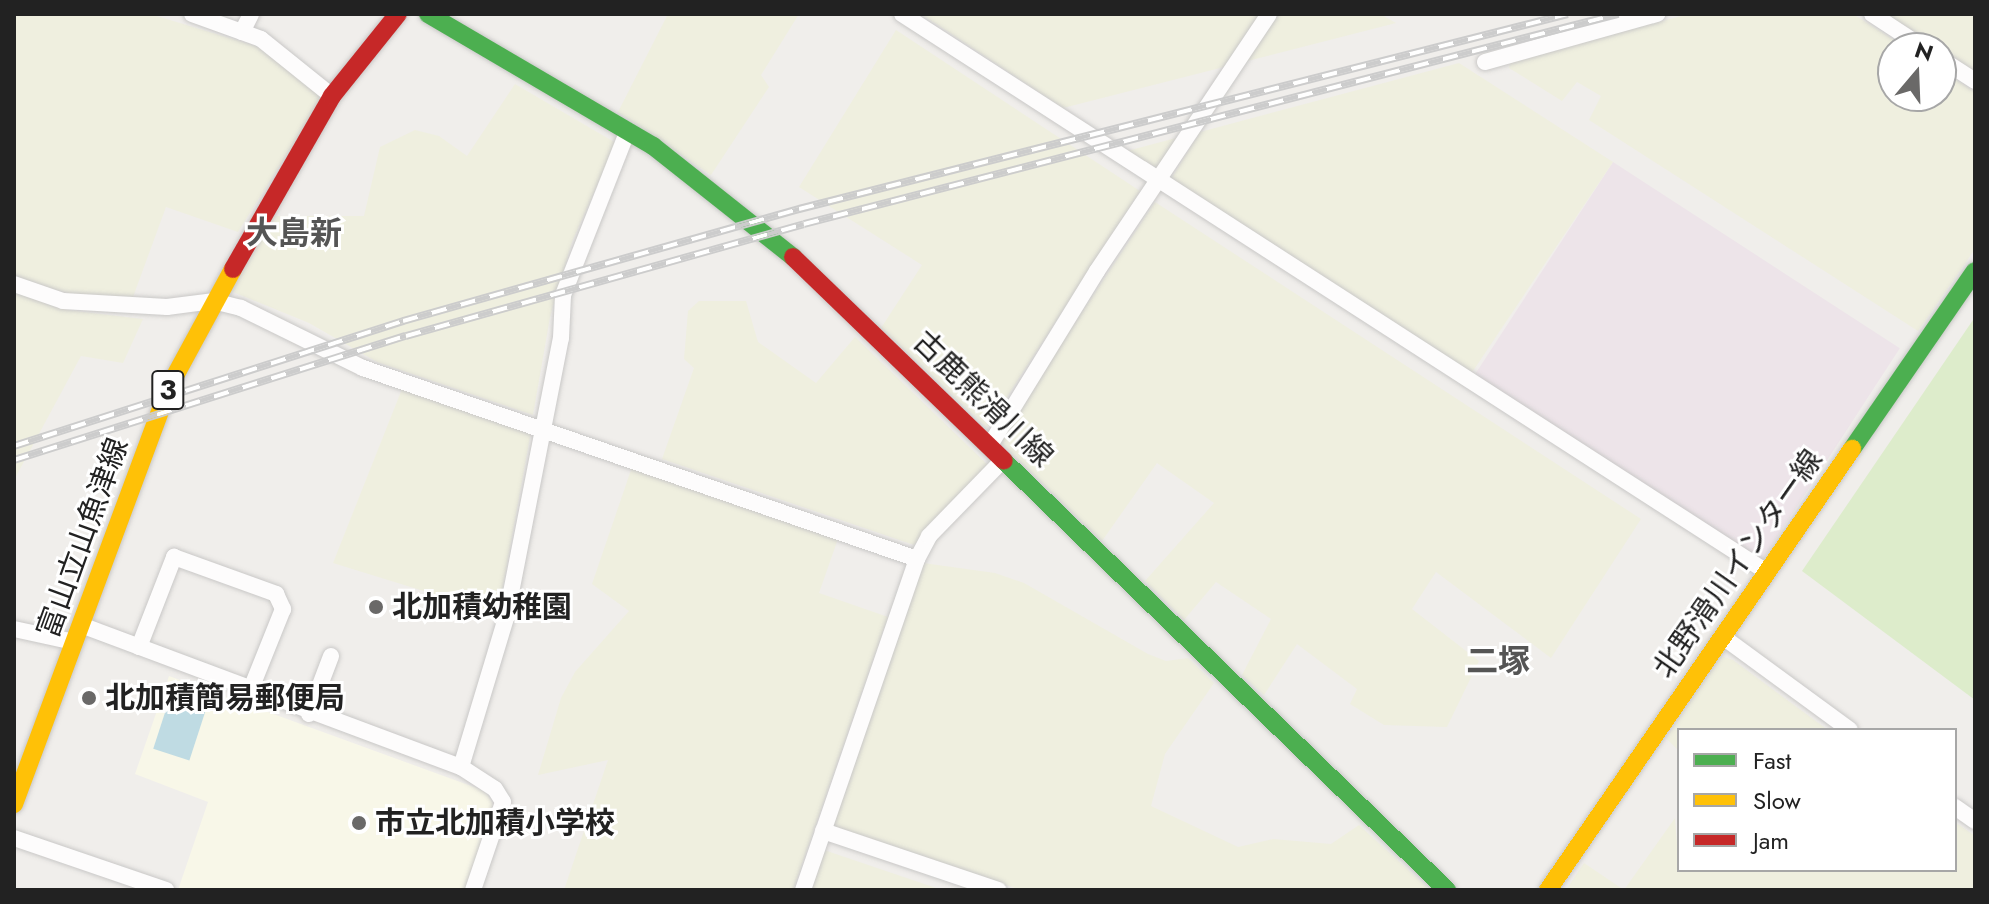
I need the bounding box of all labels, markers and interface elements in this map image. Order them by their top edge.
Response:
north arrow [1877,32,1957,112]
text: N [1911,33,1938,69]
district label: 大島新 [246,214,342,252]
street label: 古鹿熊滑川線 [906,324,1060,474]
road number: 3 [150,366,186,414]
street label: 富山立山魚津線 [30,433,136,643]
street label: 北野滑川インター線 [1646,443,1830,685]
place label: 北加積幼稚園 [392,589,572,625]
marker: 北加積幼稚園 [367,598,385,616]
district label: 二塚 [1466,642,1530,680]
place label: 北加積簡易郵便局 [105,680,345,716]
marker: 北加積簡易郵便局 [80,689,98,707]
legend [1677,728,1957,872]
text: Fast [1753,743,1791,778]
text: Slow [1753,783,1801,818]
place label: 市立北加積小学校 [375,805,615,841]
marker: 市立北加積小学校 [350,814,368,832]
text: Jam [1753,823,1789,858]

